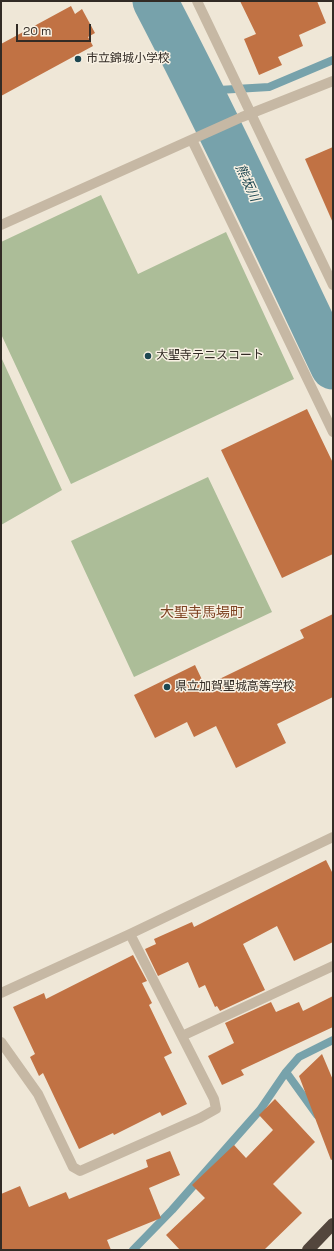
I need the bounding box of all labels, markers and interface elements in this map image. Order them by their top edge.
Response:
scale bar [18,16,93,42]
text: 20 m [23,23,51,39]
place label: 市立錦城小学校 [86,52,170,66]
marker: 市立錦城小学校 [73,54,83,64]
water label: 熊坂川 [232,162,262,204]
place label: 大聖寺テニスコート [156,349,264,363]
marker: 大聖寺テニスコート [143,351,153,361]
district label: 大聖寺馬場町 [160,605,244,621]
place label: 県立加賀聖城高等学校 [175,680,295,694]
marker: 県立加賀聖城高等学校 [162,682,172,692]

